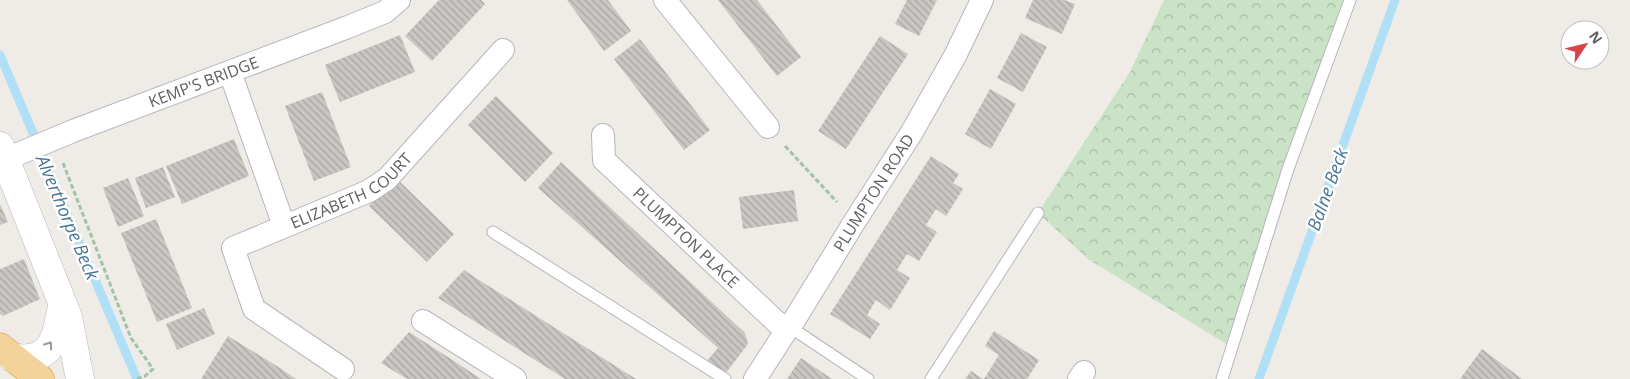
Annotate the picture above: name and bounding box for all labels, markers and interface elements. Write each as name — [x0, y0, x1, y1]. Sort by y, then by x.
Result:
north arrow — [1560, 20, 1610, 70]
text: N — [1585, 27, 1607, 47]
street label: KEMP'S BRIDGE — [145, 51, 262, 112]
street label: PLUMPTON ROAD — [828, 130, 919, 256]
water label: Balne Beck — [1301, 143, 1353, 234]
street label: ELIZABETH COURT — [287, 148, 417, 234]
water label: Alverthorpe Beck — [30, 149, 106, 284]
street label: PLUMPTON PLACE — [628, 182, 744, 293]
one-way arrow — [43, 341, 52, 351]

